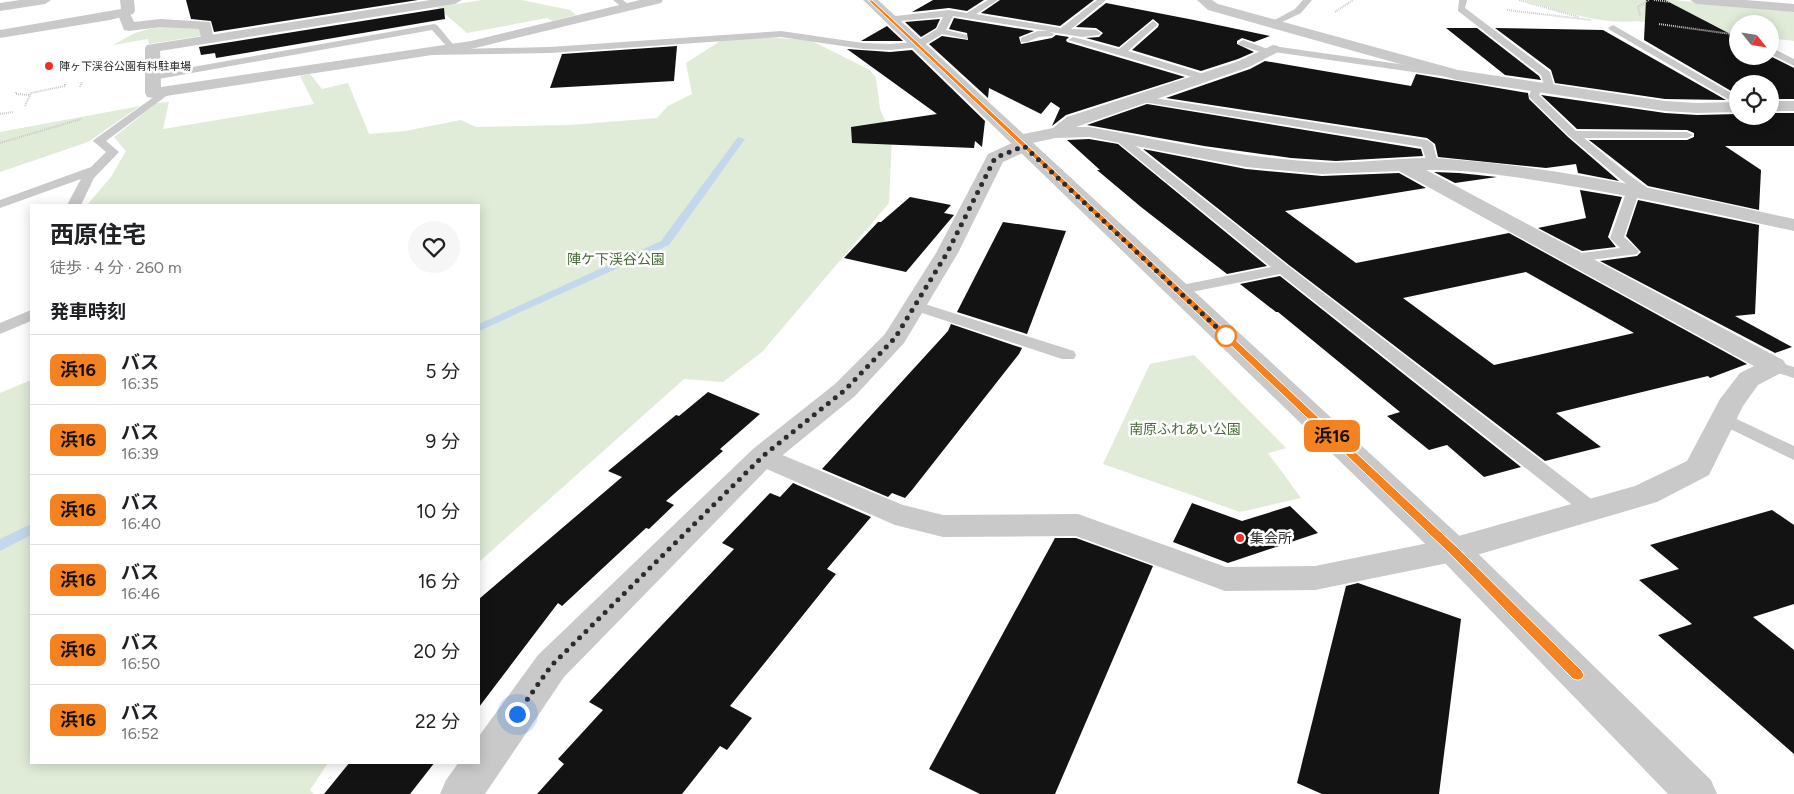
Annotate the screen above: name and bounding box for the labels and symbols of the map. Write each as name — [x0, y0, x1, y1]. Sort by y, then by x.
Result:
north arrow — [1729, 15, 1779, 65]
marker: 陣ヶ下渓谷公園有料駐車場 — [43, 60, 55, 72]
place label: 陣ヶ下渓谷公園有料駐車場 — [59, 60, 191, 73]
park label: 陣ケ下渓谷公園 — [567, 251, 665, 268]
unlabelled marker — [1215, 325, 1237, 347]
line badge: 浜16 — [1303, 420, 1361, 452]
park label: 南原ふれあい公園 — [1129, 421, 1241, 438]
place label: 集会所 — [1250, 530, 1292, 547]
marker: 集会所 — [1234, 532, 1246, 544]
your location — [505, 702, 530, 727]

